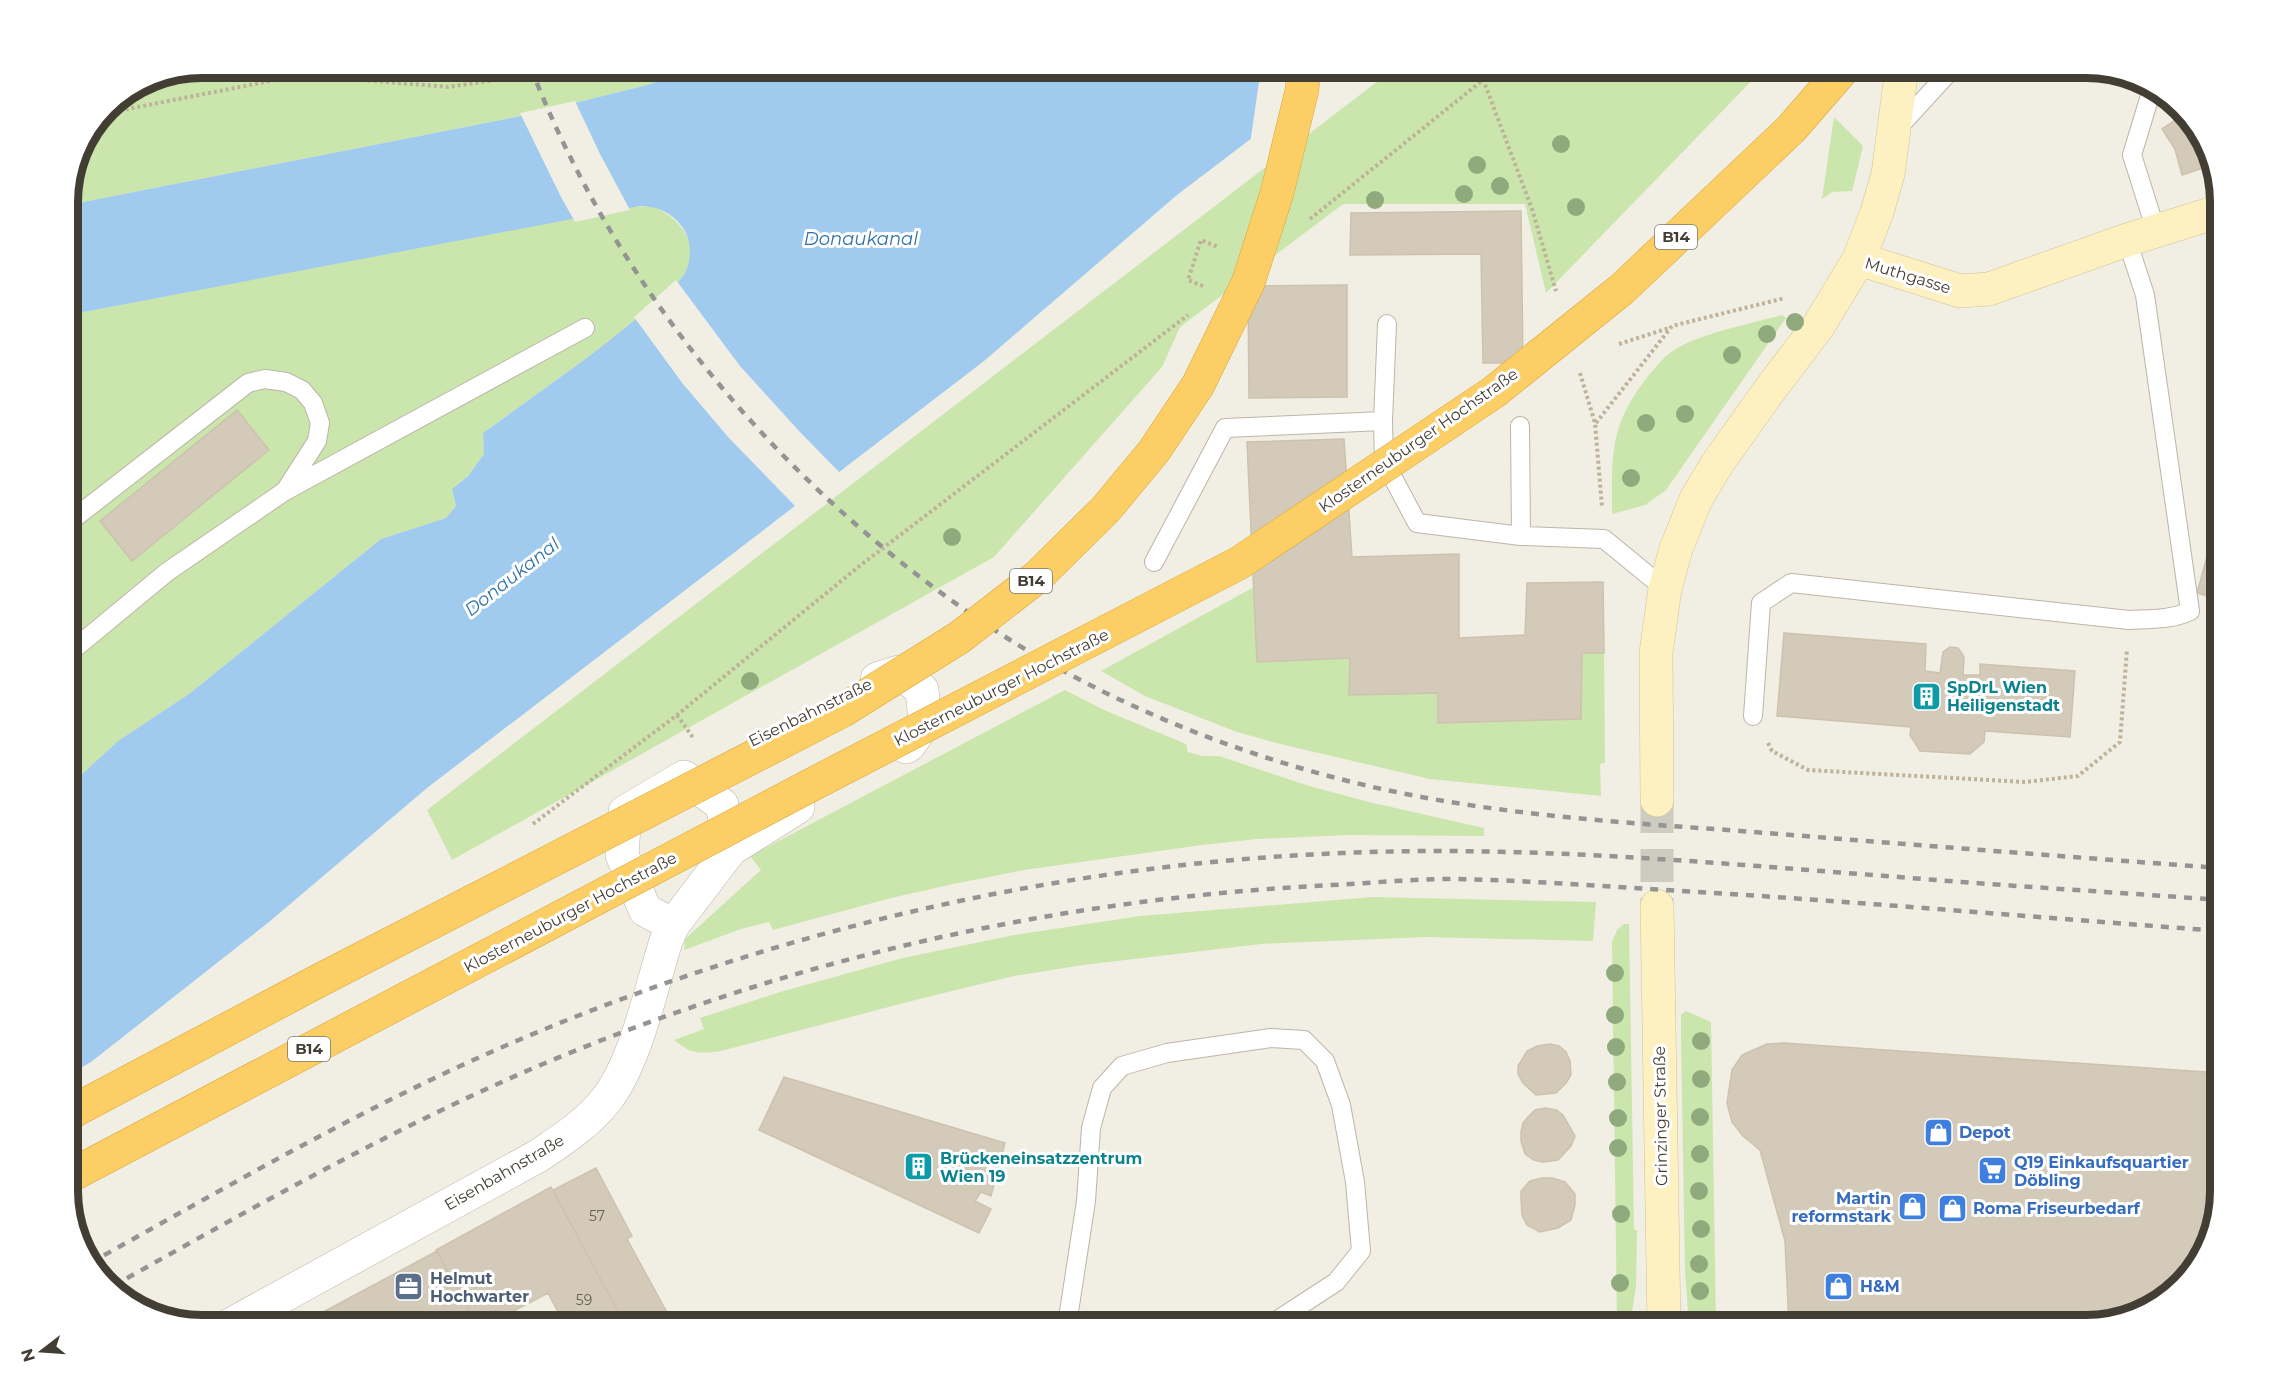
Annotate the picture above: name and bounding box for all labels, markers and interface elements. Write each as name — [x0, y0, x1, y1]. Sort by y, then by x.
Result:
road number: B14 — [1655, 225, 1697, 249]
water label: Donaukanal — [804, 228, 918, 250]
street label: Muthgasse — [1863, 253, 1953, 298]
street label: Klosterneuburger Hochstraße — [1315, 364, 1521, 517]
water label: Donaukanal — [460, 533, 564, 621]
road number: B14 — [1010, 569, 1052, 593]
street label: Klosterneuburger Hochstraße — [891, 625, 1112, 750]
street label: Eisenbahnstraße — [745, 674, 875, 751]
place label: SpDrL Wien Heiligenstadt — [1947, 678, 2060, 715]
building icon: SpDrL Wien Heiligenstadt — [1910, 680, 1942, 712]
street label: Klosterneuburger Hochstraße — [460, 848, 680, 977]
road number: B14 — [288, 1037, 330, 1061]
street label: Grinzinger Straße — [1650, 1046, 1671, 1186]
shop icon: Depot — [1922, 1116, 1954, 1148]
place label: Depot — [1959, 1123, 2011, 1142]
street label: Eisenbahnstraße — [441, 1130, 567, 1214]
place label: Brückeneinsatzzentrum Wien 19 — [940, 1149, 1142, 1186]
building icon: Brückeneinsatzzentrum Wien 19 — [903, 1151, 935, 1183]
place label: Q19 Einkaufsquartier Döbling — [2014, 1153, 2189, 1190]
supermarket icon: Q19 Einkaufsquartier Döbling — [1977, 1155, 2009, 1187]
place label: Martin reformstark — [1792, 1189, 1892, 1226]
shop icon: Martin reformstark — [1896, 1191, 1928, 1223]
shop icon: Roma Friseurbedarf — [1936, 1192, 1968, 1224]
place label: Roma Friseurbedarf — [1973, 1199, 2141, 1218]
house number: 57 — [589, 1207, 605, 1225]
place label: Helmut Hochwarter — [430, 1269, 529, 1306]
shop icon: H&M — [1823, 1270, 1855, 1302]
office icon: Helmut Hochwarter — [393, 1271, 425, 1303]
place label: H&M — [1860, 1277, 1900, 1296]
house number: 59 — [576, 1291, 592, 1309]
north arrow — [12, 1321, 72, 1381]
text: N — [17, 1346, 39, 1364]

